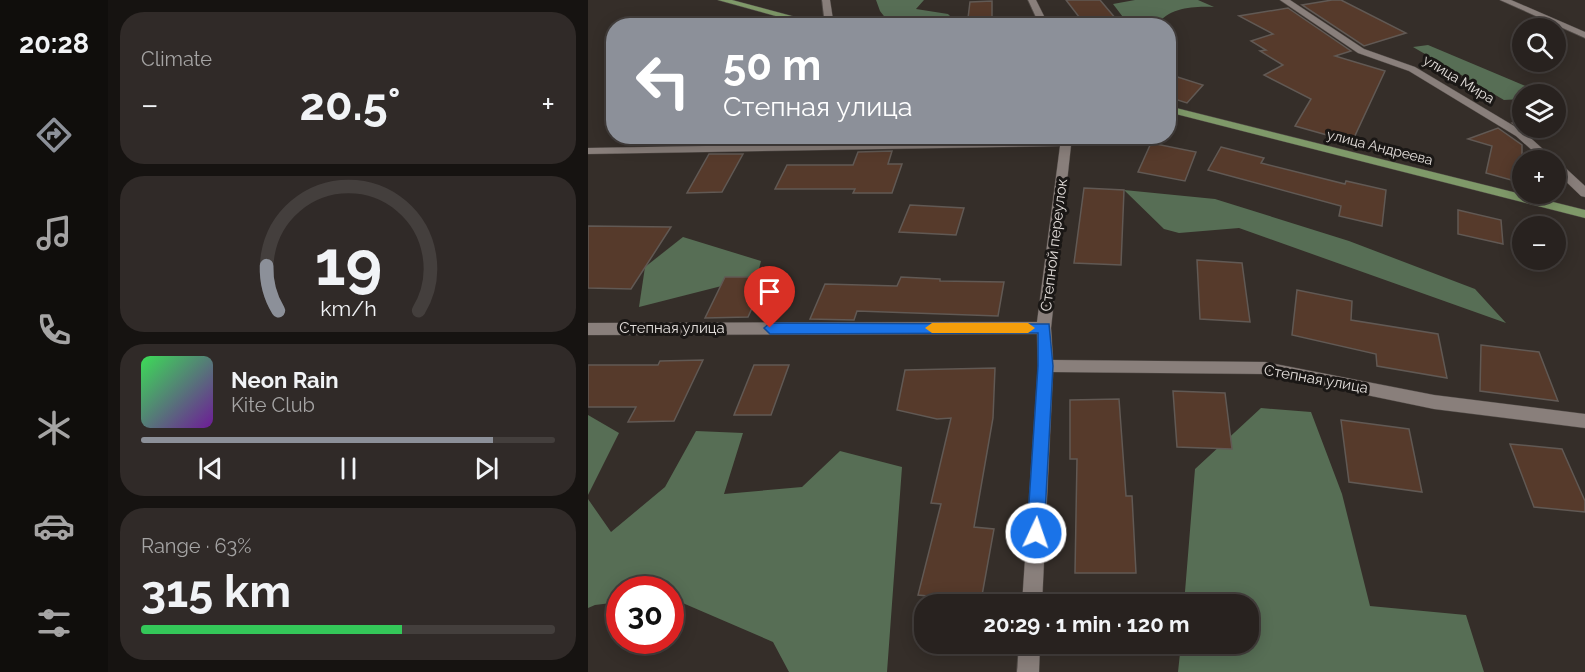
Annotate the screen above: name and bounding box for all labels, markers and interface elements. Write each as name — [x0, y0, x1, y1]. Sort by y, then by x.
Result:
map controls — [1512, 18, 1566, 270]
button: search — [1512, 18, 1566, 72]
text: 20:28 — [19, 28, 89, 59]
text: 50 m — [723, 41, 821, 90]
icon: left — [624, 42, 702, 120]
text: Climate — [141, 47, 212, 71]
street label: улица Мира — [1421, 52, 1497, 106]
text: 20.5° — [300, 78, 400, 131]
button: layers — [1512, 84, 1566, 138]
text: − — [141, 85, 159, 124]
text: + — [541, 85, 555, 124]
text: Степная улица — [723, 91, 913, 122]
icon: directions — [33, 114, 75, 156]
street label: улица Андреева — [1325, 126, 1435, 168]
button: + — [1512, 150, 1566, 204]
street label: Степной переулок — [1037, 177, 1071, 312]
icon: music — [33, 212, 75, 254]
button: − — [1512, 216, 1566, 270]
text: 19 — [314, 226, 382, 300]
pin — [744, 266, 795, 328]
icon: arrive — [753, 275, 786, 308]
text: km/h — [320, 296, 376, 321]
icon: phone — [33, 309, 75, 351]
street label: Степная улица — [619, 319, 725, 337]
street label: Степная улица — [1263, 361, 1369, 397]
text: Neon Rain — [231, 367, 339, 393]
text: Kite Club — [231, 393, 315, 417]
icon: climate — [33, 407, 75, 449]
icon: previous — [194, 452, 227, 485]
icon: pause — [332, 452, 365, 485]
icon: next — [470, 452, 503, 485]
position arrow — [1004, 501, 1068, 565]
icon: car — [33, 505, 75, 547]
text: Range · 63% — [141, 534, 252, 558]
text: 315 km — [141, 565, 291, 618]
speed limit sign: 30 — [606, 576, 684, 654]
icon: filters — [33, 602, 75, 644]
text: 20:29 · 1 min · 120 m — [984, 611, 1189, 637]

